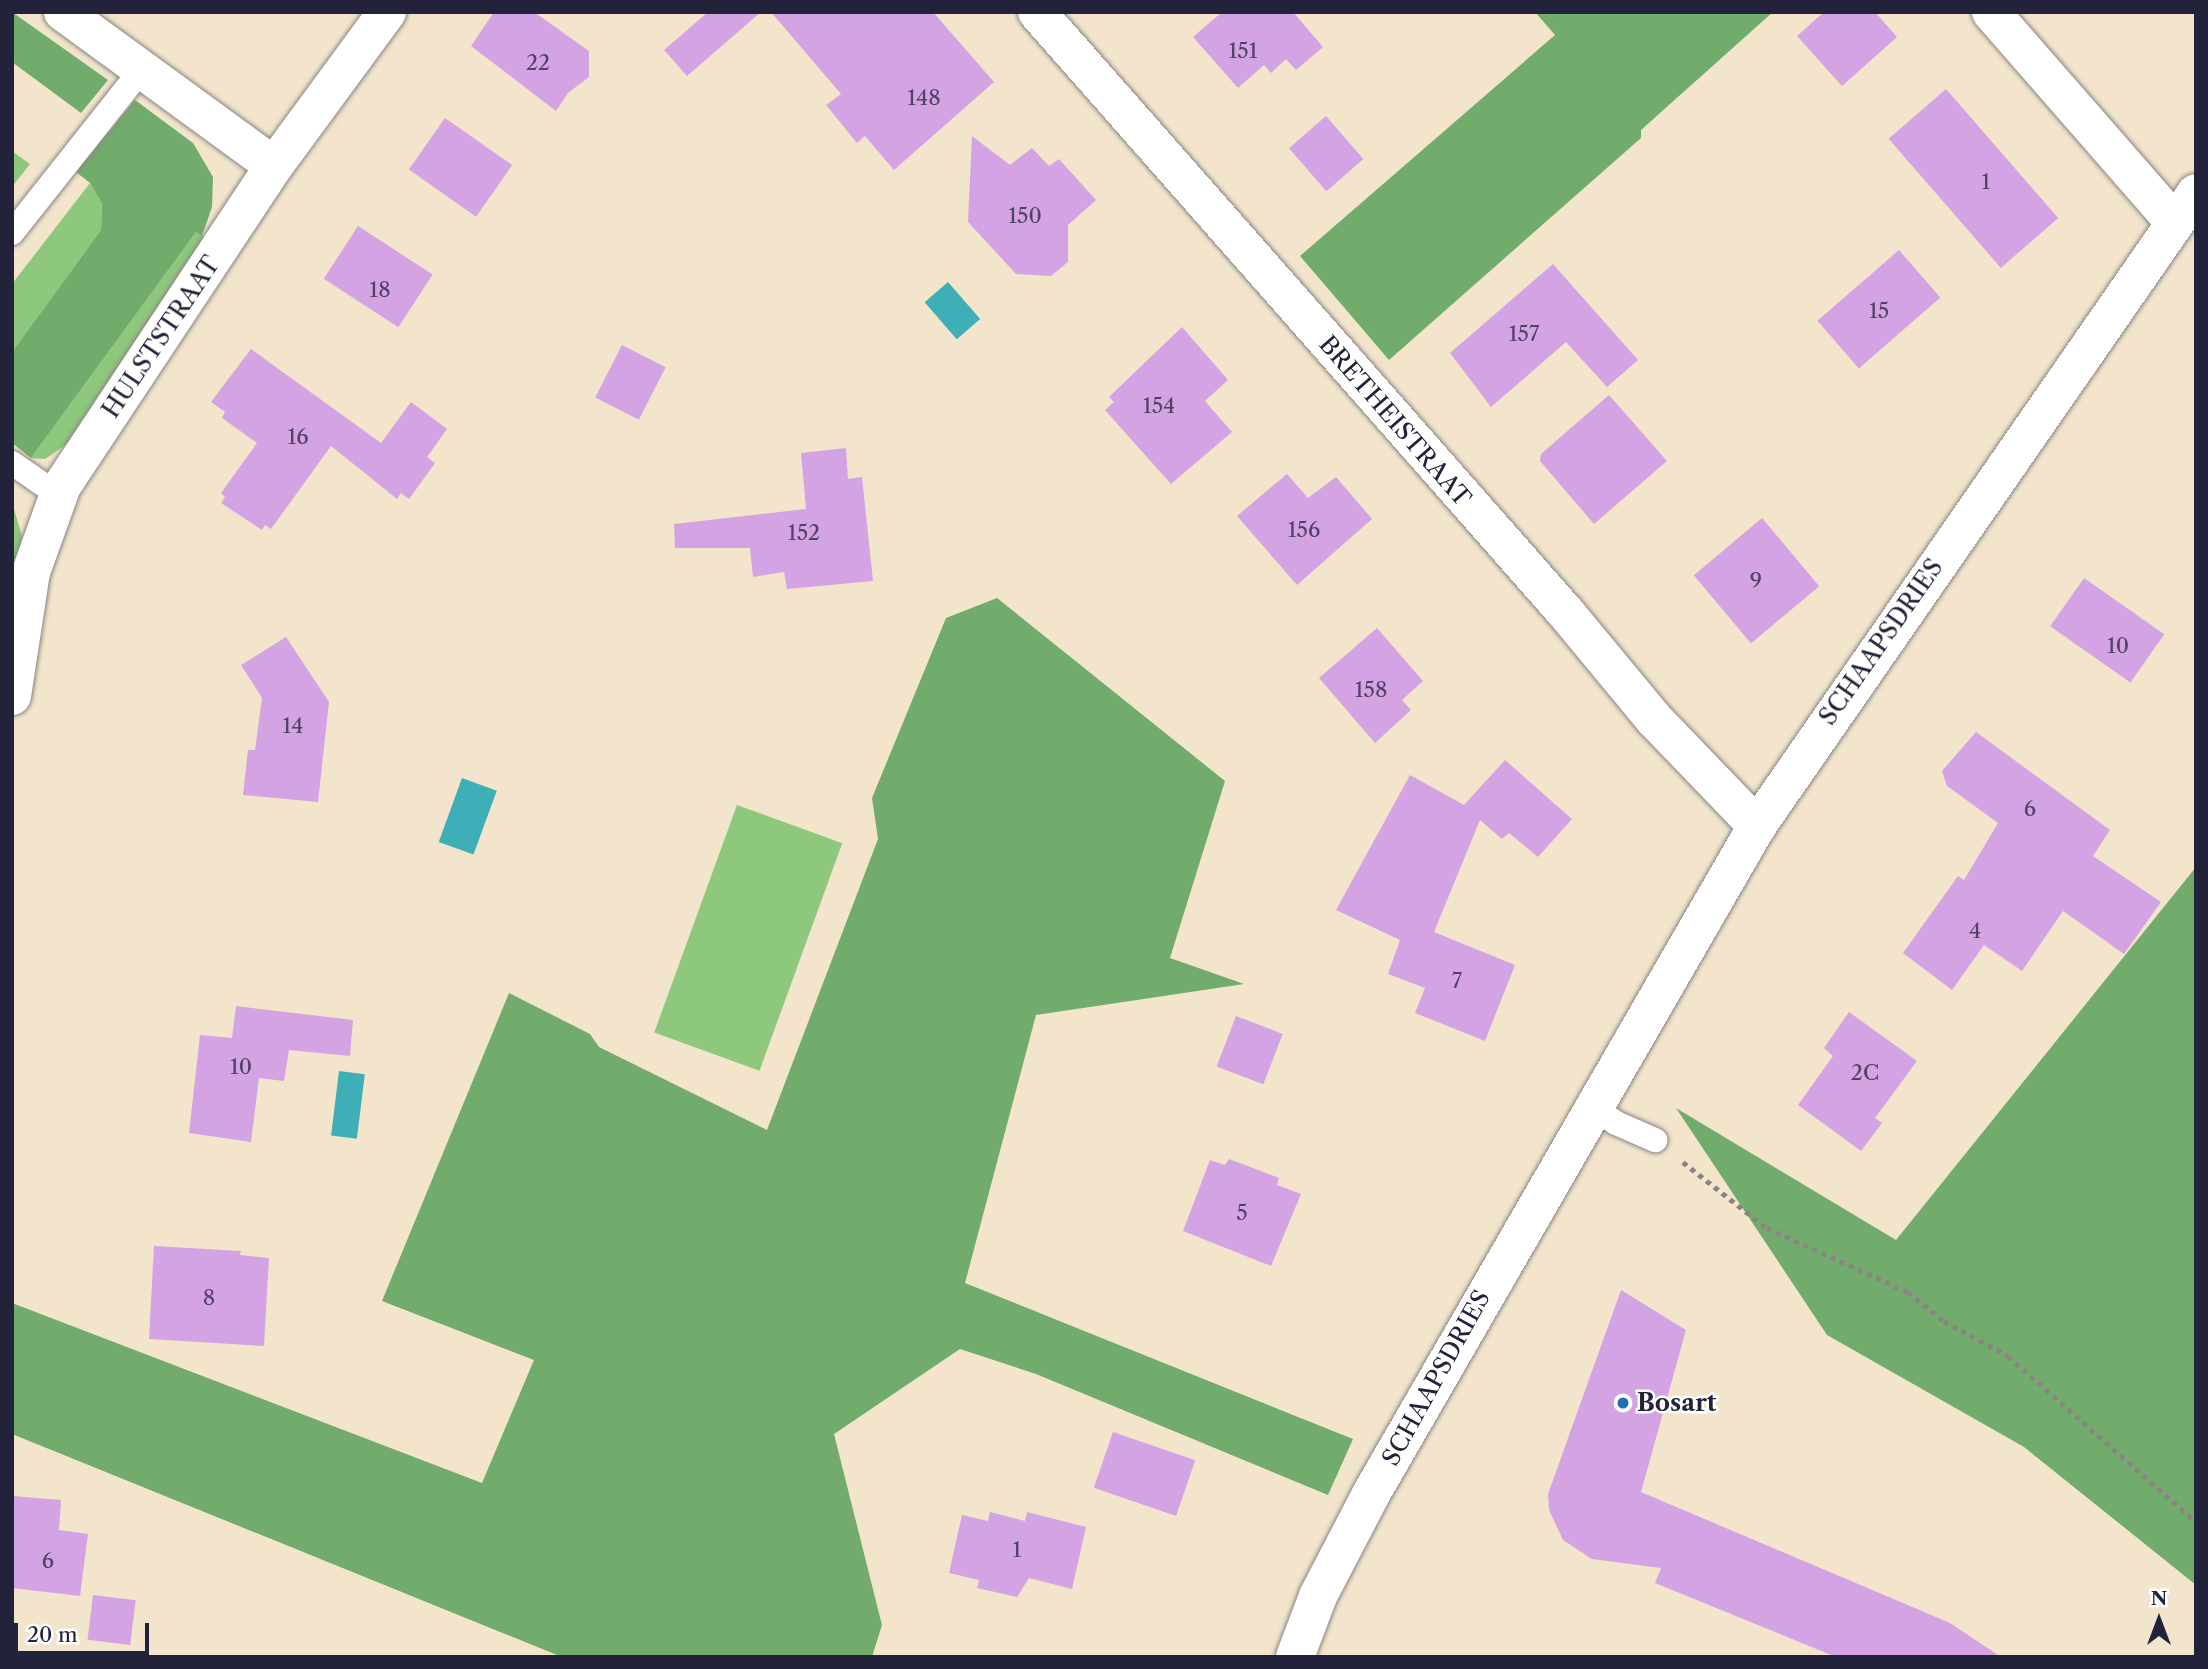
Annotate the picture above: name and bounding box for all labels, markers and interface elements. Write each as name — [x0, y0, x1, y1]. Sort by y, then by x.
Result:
house number: 151 — [1228, 38, 1258, 64]
house number: 22 — [526, 50, 550, 76]
house number: 148 — [907, 85, 941, 111]
house number: 1 — [1982, 169, 1990, 195]
house number: 150 — [1008, 203, 1042, 229]
street label: HULSTSTRAAT — [96, 251, 226, 423]
house number: 18 — [369, 277, 391, 303]
house number: 15 — [1869, 298, 1889, 324]
house number: 157 — [1509, 321, 1539, 347]
street label: BRETHEISTRAAT — [1313, 330, 1477, 512]
house number: 154 — [1143, 393, 1175, 419]
house number: 16 — [287, 424, 309, 450]
house number: 156 — [1288, 517, 1320, 543]
house number: 152 — [788, 520, 820, 546]
street label: SCHAAPSDRIES — [1813, 553, 1949, 731]
house number: 9 — [1750, 568, 1762, 594]
house number: 10 — [2107, 633, 2129, 659]
house number: 158 — [1355, 677, 1387, 703]
house number: 14 — [283, 713, 303, 739]
house number: 6 — [2024, 796, 2036, 822]
house number: 4 — [1969, 918, 1981, 944]
house number: 7 — [1452, 968, 1462, 994]
house number: 10 — [230, 1054, 252, 1080]
house number: 2C — [1851, 1060, 1879, 1086]
house number: 5 — [1236, 1200, 1248, 1226]
house number: 8 — [203, 1285, 215, 1311]
street label: SCHAAPSDRIES — [1376, 1285, 1496, 1471]
place label: Bosart — [1637, 1389, 1717, 1417]
marker: Bosart — [1615, 1395, 1631, 1411]
house number: 1 — [1013, 1537, 1021, 1563]
house number: 6 — [42, 1548, 54, 1574]
north arrow — [2124, 1585, 2194, 1655]
text: N — [2151, 1587, 2167, 1610]
scale bar — [18, 1610, 152, 1654]
text: 20 m — [27, 1622, 78, 1647]

